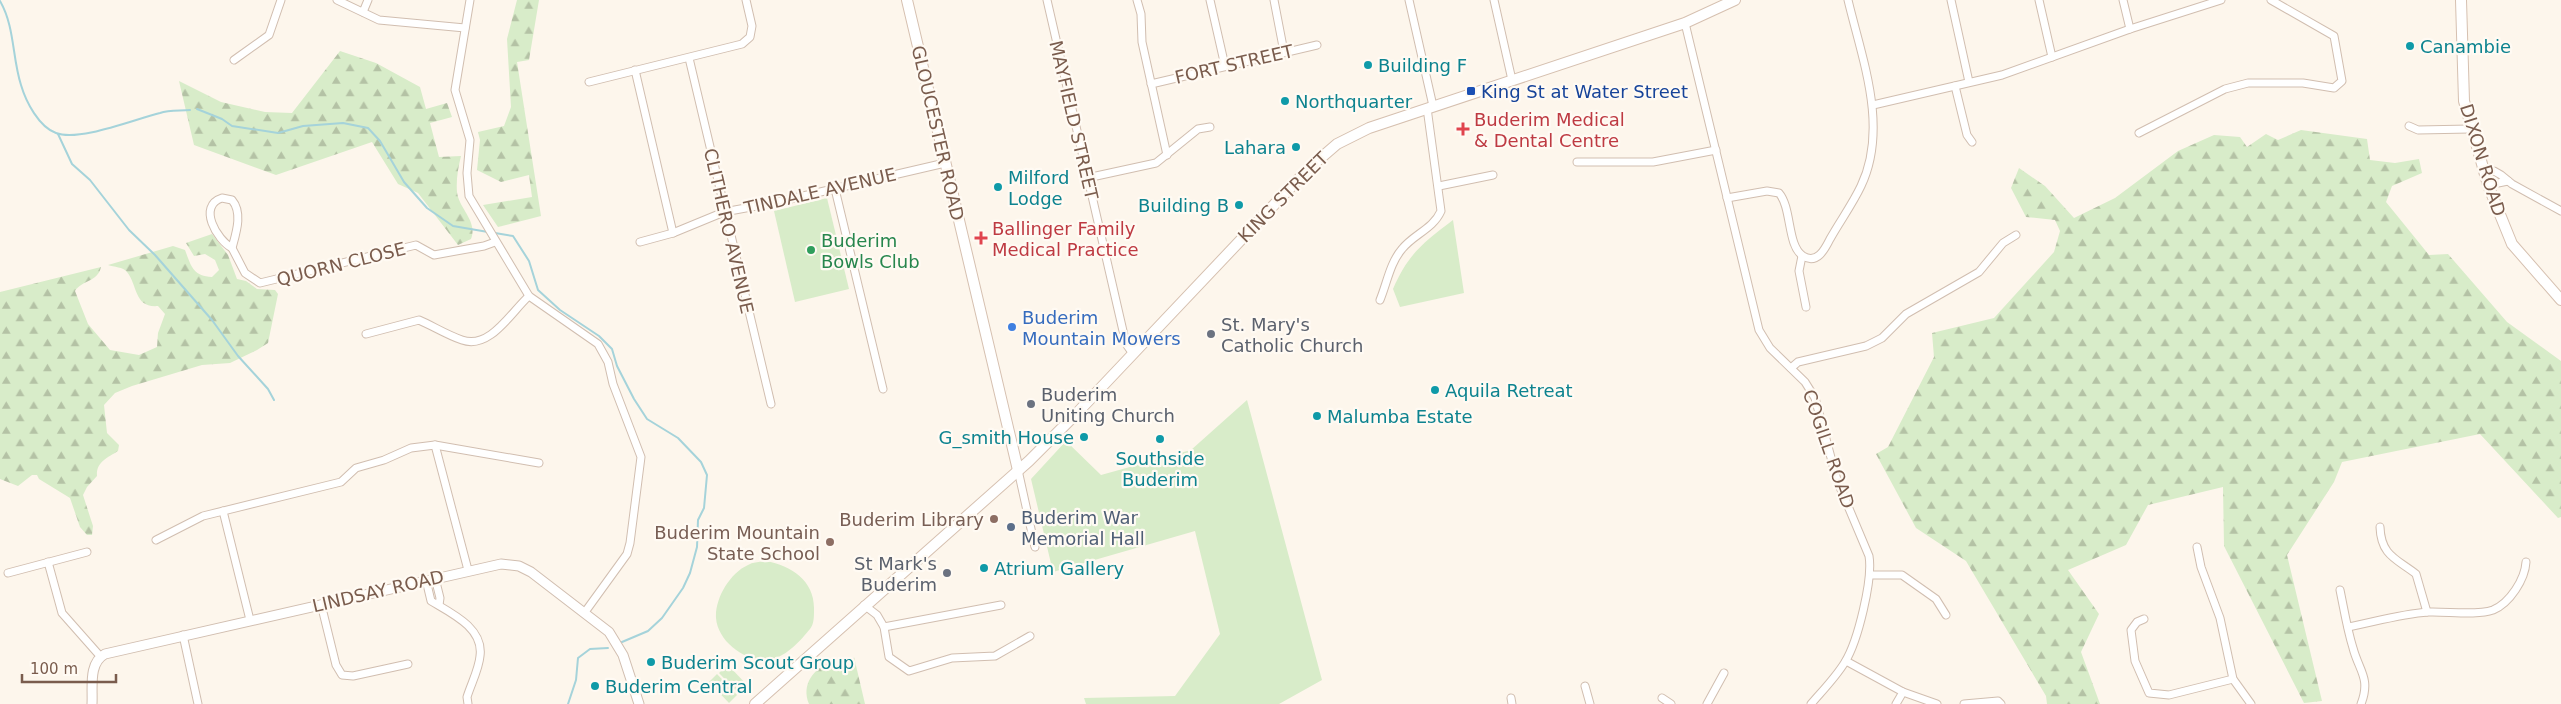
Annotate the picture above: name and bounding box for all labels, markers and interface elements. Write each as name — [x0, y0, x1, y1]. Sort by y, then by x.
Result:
place label: Canambie — [2420, 36, 2511, 57]
street label: MAYFIELD STREET — [1045, 38, 1103, 203]
street label: FORT STREET — [1173, 40, 1296, 88]
marker: Canambie — [2404, 40, 2416, 52]
street label: GLOUCESTER ROAD — [908, 43, 968, 223]
place label: Building F — [1378, 55, 1467, 76]
marker: Building F — [1362, 59, 1374, 71]
place label: King St at Water Street — [1481, 81, 1688, 102]
marker: King St at Water Street — [1465, 85, 1477, 97]
place label: Northquarter — [1295, 91, 1413, 112]
marker: Northquarter — [1279, 95, 1291, 107]
street label: DIXON ROAD — [2456, 101, 2510, 219]
place label: Buderim Medical & Dental Centre — [1474, 109, 1625, 151]
marker: Buderim Medical & Dental Centre — [1456, 122, 1470, 136]
place label: Lahara — [1224, 137, 1286, 158]
marker: Lahara — [1290, 141, 1302, 153]
street label: CLITHERO AVENUE — [700, 146, 758, 316]
street label: KING STREET — [1234, 147, 1333, 246]
street label: TINDALE AVENUE — [741, 163, 898, 219]
place label: Milford Lodge — [1008, 167, 1069, 209]
marker: Milford Lodge — [992, 181, 1004, 193]
place label: Building B — [1138, 195, 1229, 216]
marker: Building B — [1233, 199, 1245, 211]
place label: Ballinger Family Medical Practice — [992, 218, 1139, 260]
place label: Buderim Bowls Club — [821, 230, 920, 272]
marker: Ballinger Family Medical Practice — [974, 231, 988, 245]
street label: QUORN CLOSE — [274, 238, 408, 290]
marker: Buderim Bowls Club — [805, 244, 817, 256]
place label: Buderim Mountain Mowers — [1022, 307, 1181, 349]
place label: St. Mary's Catholic Church — [1221, 314, 1363, 356]
marker: Buderim Mountain Mowers — [1006, 321, 1018, 333]
marker: St. Mary's Catholic Church — [1205, 328, 1217, 340]
place label: Aquila Retreat — [1445, 380, 1573, 401]
place label: Buderim Uniting Church — [1041, 384, 1175, 426]
marker: Aquila Retreat — [1429, 384, 1441, 396]
street label: COGILL ROAD — [1799, 387, 1859, 511]
marker: Buderim Uniting Church — [1025, 398, 1037, 410]
place label: Malumba Estate — [1327, 406, 1473, 427]
marker: Malumba Estate — [1311, 410, 1323, 422]
place label: G_smith House — [939, 427, 1074, 449]
marker: G_smith House — [1078, 431, 1090, 443]
marker: Southside Buderim — [1154, 433, 1166, 445]
place label: Southside Buderim — [1115, 448, 1205, 490]
place label: Buderim War Memorial Hall — [1021, 507, 1145, 549]
place label: Buderim Library — [839, 509, 984, 530]
marker: Buderim Library — [988, 513, 1000, 525]
marker: Buderim War Memorial Hall — [1005, 521, 1017, 533]
place label: Buderim Mountain State School — [654, 522, 820, 564]
marker: Buderim Mountain State School — [824, 536, 836, 548]
place label: St Mark's Buderim — [854, 553, 937, 595]
place label: Atrium Gallery — [994, 558, 1125, 579]
marker: Atrium Gallery — [978, 562, 990, 574]
street label: LINDSAY ROAD — [310, 566, 446, 616]
marker: St Mark's Buderim — [941, 567, 953, 579]
scale bar — [22, 652, 116, 684]
place label: Buderim Scout Group — [661, 652, 854, 673]
marker: Buderim Scout Group — [645, 656, 657, 668]
text: 100 m — [30, 660, 78, 678]
place label: Buderim Central — [605, 676, 752, 697]
marker: Buderim Central — [589, 680, 601, 692]

